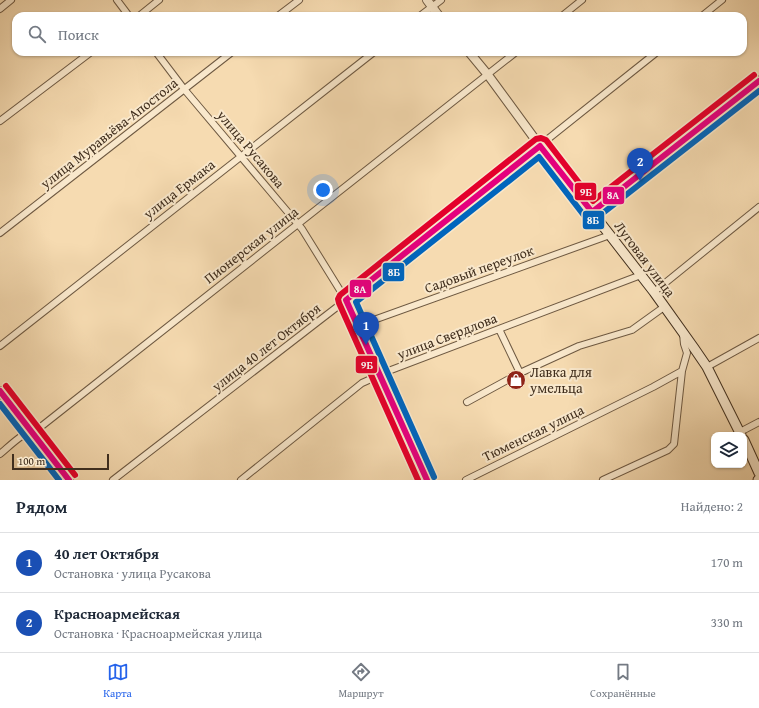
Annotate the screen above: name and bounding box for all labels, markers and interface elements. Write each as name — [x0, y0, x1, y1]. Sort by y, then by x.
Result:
search box — [12, 12, 747, 56]
icon: search — [26, 23, 48, 45]
text: Поиск — [58, 24, 99, 45]
street label: улица Муравьёва-Апостола — [35, 73, 182, 194]
street label: улица Русакова — [212, 105, 290, 193]
pin: 2 — [627, 148, 653, 181]
street label: улица Ермака — [138, 154, 219, 224]
your location — [313, 180, 333, 200]
line badge: 9Б — [574, 182, 597, 201]
text: 9Б — [580, 184, 592, 200]
line badge: 8А — [602, 186, 625, 205]
text: 8А — [607, 187, 619, 203]
street label: Пионерская улица — [200, 202, 303, 288]
line badge: 8Б — [582, 210, 605, 230]
text: 8Б — [587, 212, 599, 228]
street label: Луговая улица — [610, 217, 680, 301]
street label: Садовый переулок — [422, 240, 537, 298]
line badge: 8Б — [382, 262, 405, 282]
text: 8Б — [388, 264, 400, 280]
line badge: 8А — [349, 279, 372, 298]
text: 8А — [354, 281, 366, 297]
street label: улица 40 лет Октября — [207, 298, 325, 396]
street label: улица Свердлова — [393, 308, 500, 365]
pin: 1 — [353, 312, 379, 345]
line badge: 9Б — [355, 355, 378, 374]
text: 9Б — [361, 357, 373, 373]
place label: Лавка для умельца — [529, 362, 592, 398]
shop icon: Лавка для умельца — [505, 369, 527, 391]
street label: Тюменская улица — [479, 400, 587, 466]
map controls — [711, 432, 747, 468]
button: layers — [711, 432, 747, 468]
scale bar — [12, 452, 109, 471]
text: 100 m — [18, 453, 45, 469]
text: Рядом — [16, 494, 67, 519]
text: Найдено: 2 — [681, 497, 743, 516]
text: 40 лет Октября — [54, 543, 159, 564]
text: 1 — [26, 553, 32, 572]
text: 170 m — [711, 553, 743, 572]
text: Остановка · улица Русакова — [54, 564, 211, 583]
text: Красноармейская — [54, 603, 180, 624]
text: 2 — [26, 613, 32, 632]
text: 330 m — [711, 613, 743, 632]
text: Остановка · Красноармейская улица — [54, 624, 262, 643]
tab: Карта — [103, 661, 132, 701]
tab: Маршрут — [338, 661, 383, 701]
tab: Сохранённые — [590, 661, 656, 701]

